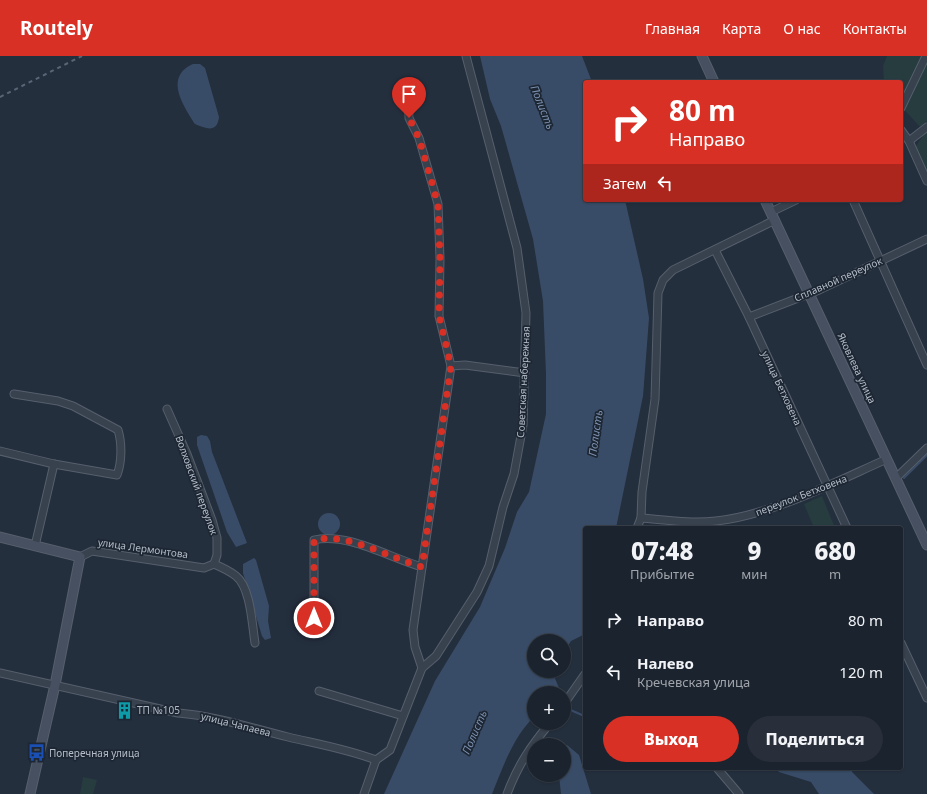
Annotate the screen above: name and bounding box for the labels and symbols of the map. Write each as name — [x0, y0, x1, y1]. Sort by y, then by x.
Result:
pin — [392, 77, 426, 118]
water label: Полисть — [527, 83, 559, 132]
street label: Сплавной переулок — [792, 253, 885, 305]
street label: Советская набережная — [513, 326, 533, 438]
street label: Яковлева улица — [834, 330, 880, 406]
street label: улица Бетховена — [759, 348, 805, 428]
water label: Полисть — [584, 409, 606, 457]
street label: Волховский переулок — [173, 433, 222, 537]
street label: переулок Бетховена — [753, 471, 849, 519]
street label: улица Лермонтова — [97, 535, 189, 561]
position arrow — [293, 597, 335, 639]
building icon: ТП №105 — [114, 700, 134, 720]
place label: ТП №105 — [137, 703, 180, 717]
water label: Полисть — [458, 707, 490, 756]
street label: улица Чапаева — [200, 709, 272, 739]
bus stop icon: Поперечная улица — [26, 743, 46, 763]
place label: Поперечная улица — [49, 746, 140, 760]

